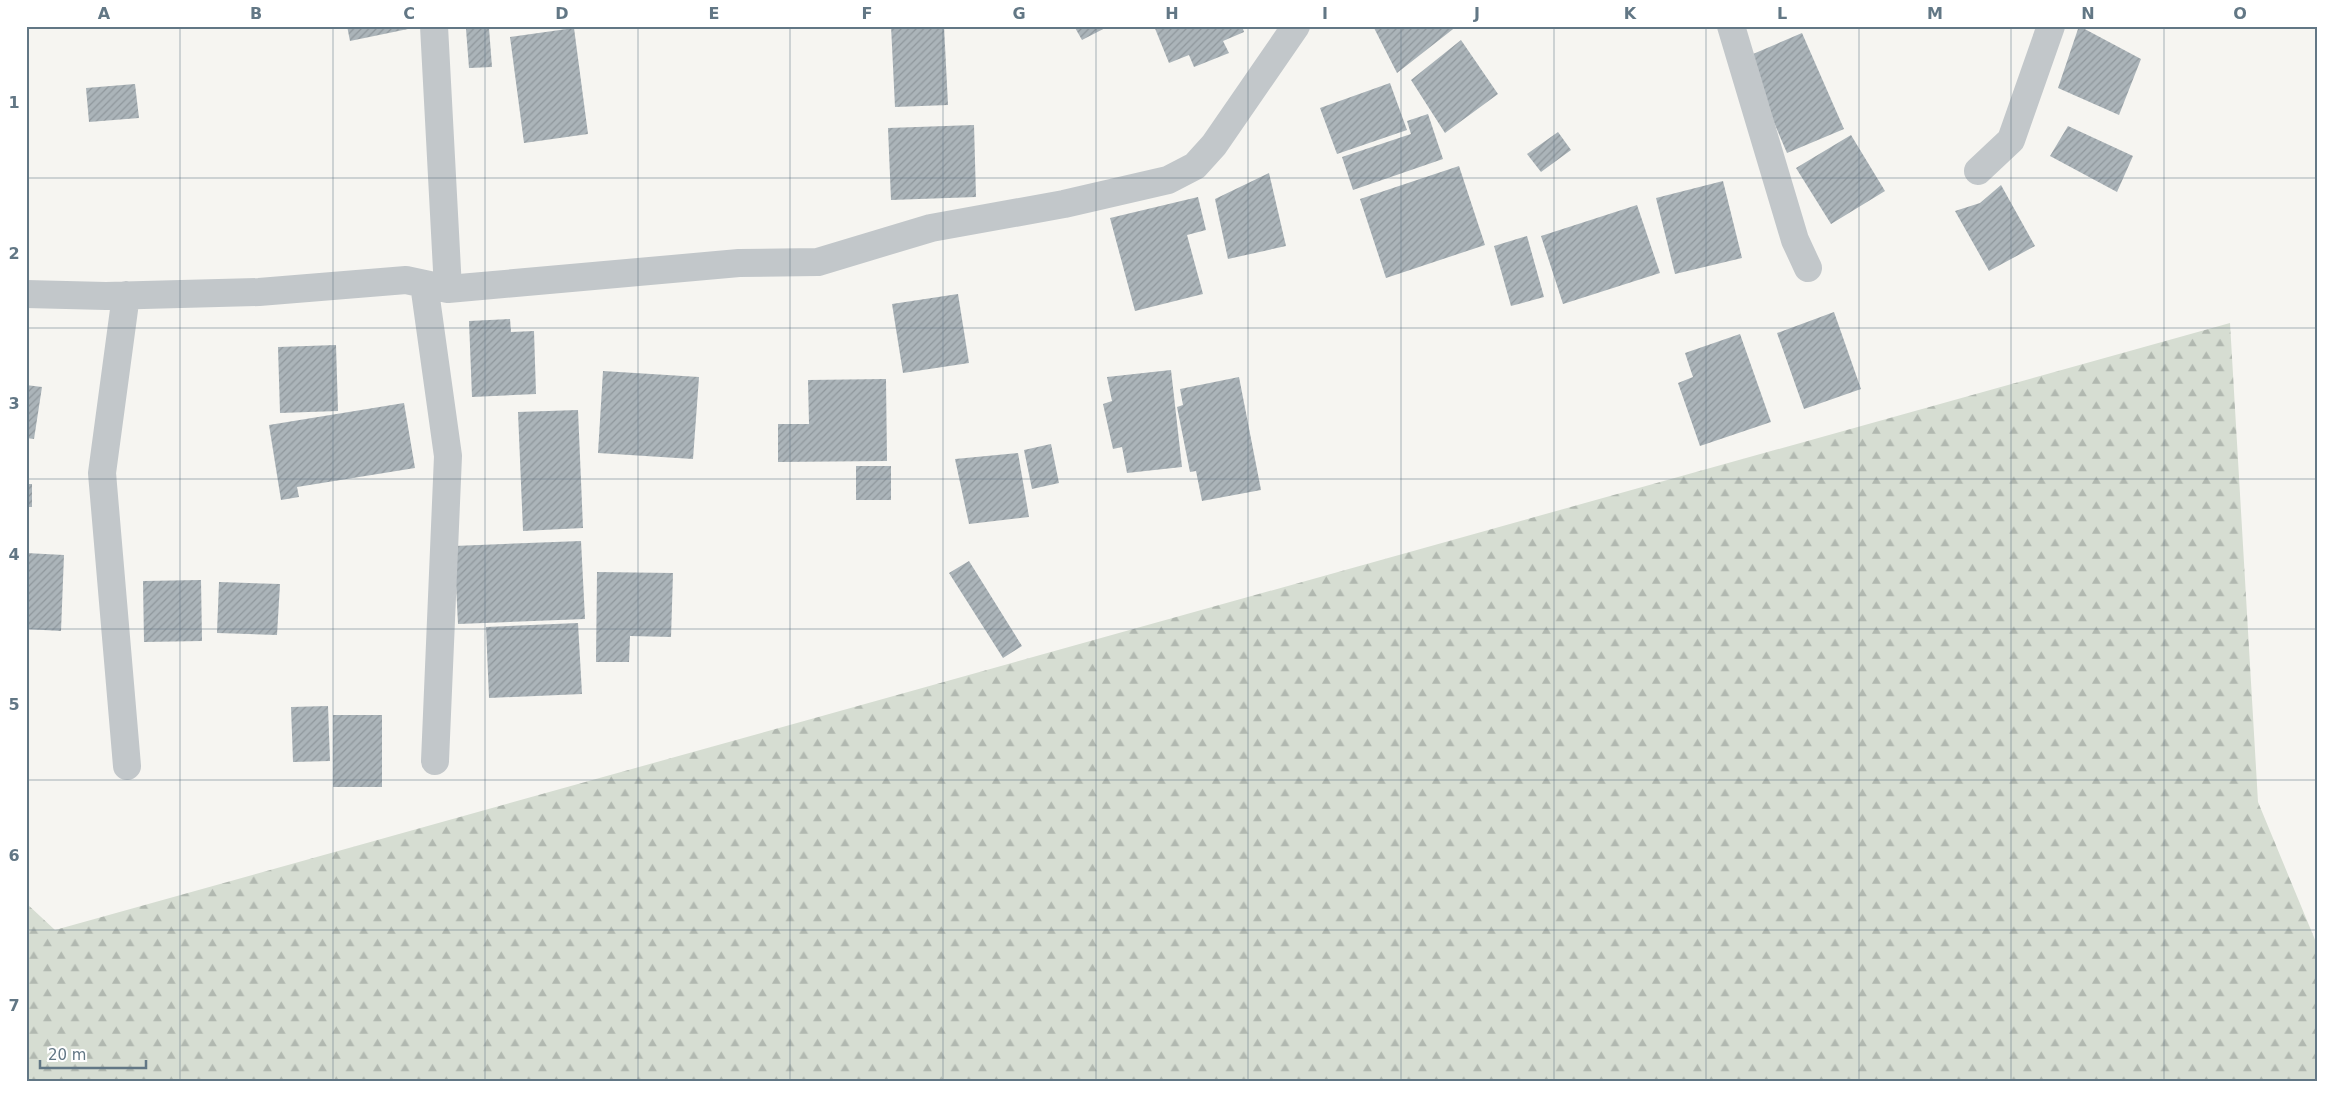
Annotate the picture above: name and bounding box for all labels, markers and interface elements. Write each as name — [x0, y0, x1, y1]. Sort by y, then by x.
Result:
text: A — [98, 4, 111, 23]
text: B — [250, 4, 262, 23]
text: C — [403, 4, 415, 23]
text: D — [555, 4, 569, 23]
text: E — [709, 4, 719, 23]
text: F — [862, 4, 872, 23]
text: G — [1012, 4, 1026, 23]
text: H — [1165, 4, 1179, 23]
text: I — [1322, 4, 1328, 23]
text: J — [1473, 4, 1480, 23]
text: K — [1624, 4, 1637, 23]
text: L — [1777, 4, 1787, 23]
text: M — [1927, 4, 1943, 23]
text: N — [2081, 4, 2095, 23]
text: O — [2233, 4, 2247, 23]
text: 1 — [8, 93, 20, 112]
text: 2 — [8, 244, 20, 263]
text: 3 — [8, 394, 20, 413]
text: 4 — [8, 545, 20, 564]
text: 5 — [8, 695, 20, 714]
text: 6 — [8, 846, 20, 865]
text: 7 — [8, 996, 20, 1015]
scale bar — [40, 1038, 146, 1070]
text: 20 m — [48, 1046, 86, 1064]

